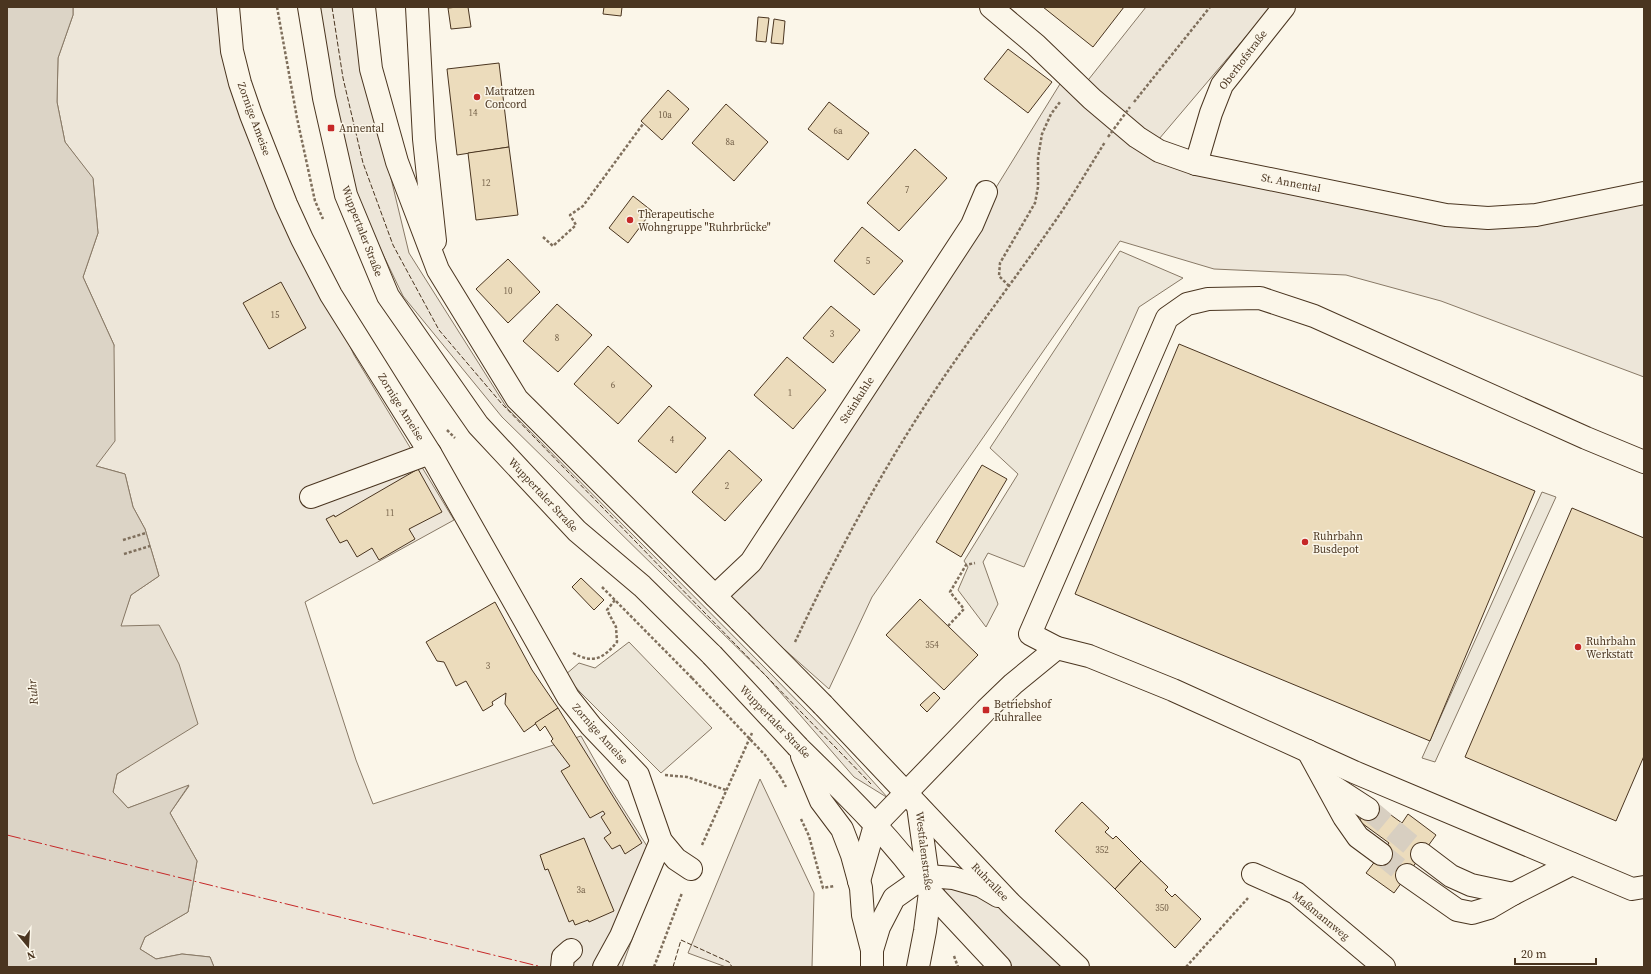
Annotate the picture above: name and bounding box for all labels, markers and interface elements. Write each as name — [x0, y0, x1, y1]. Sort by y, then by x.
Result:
street label: Oberhofstraße — [1216, 27, 1271, 93]
street label: Zornige Ameise — [234, 80, 274, 158]
place label: Matratzen Concord — [485, 84, 535, 112]
marker: Matratzen Concord — [472, 92, 482, 102]
house number: 14 — [468, 107, 478, 119]
house number: 10a — [658, 109, 672, 121]
place label: Annental — [339, 121, 384, 136]
marker: Annental — [326, 123, 336, 133]
house number: 6a — [833, 125, 843, 137]
house number: 8a — [725, 136, 735, 148]
street label: St. Annental — [1260, 170, 1322, 196]
house number: 12 — [481, 177, 491, 189]
street label: Wuppertaler Straße — [338, 183, 386, 279]
house number: 7 — [905, 184, 910, 196]
place label: Therapeutische Wohngruppe "Ruhrbrücke" — [638, 207, 771, 235]
marker: Therapeutische Wohngruppe "Ruhrbrücke" — [625, 215, 635, 225]
house number: 5 — [866, 255, 871, 267]
house number: 10 — [503, 285, 513, 297]
house number: 15 — [270, 309, 280, 321]
house number: 3 — [830, 328, 835, 340]
house number: 8 — [555, 332, 560, 344]
street label: Zornige Ameise — [374, 370, 428, 444]
street label: Steinkuhle — [836, 374, 878, 426]
house number: 6 — [611, 379, 616, 391]
house number: 1 — [788, 387, 792, 399]
house number: 4 — [670, 434, 675, 446]
street label: Wuppertaler Straße — [505, 455, 582, 536]
house number: 2 — [725, 480, 730, 492]
house number: 11 — [385, 507, 395, 519]
place label: Ruhrbahn Busdepot — [1313, 529, 1363, 557]
marker: Ruhrbahn Busdepot — [1300, 537, 1310, 547]
place label: Ruhrbahn Werkstatt — [1586, 634, 1636, 662]
house number: 354 — [925, 639, 939, 651]
marker: Ruhrbahn Werkstatt — [1573, 642, 1583, 652]
house number: 3 — [486, 660, 491, 672]
water label: Ruhr — [24, 677, 42, 706]
street label: Wuppertaler Straße — [736, 682, 814, 762]
place label: Betriebshof Ruhrallee — [994, 697, 1052, 725]
street label: Zornige Ameise — [569, 700, 632, 768]
marker: Betriebshof Ruhrallee — [981, 705, 991, 715]
street label: Westfalenstraße — [912, 811, 936, 892]
house number: 352 — [1095, 844, 1109, 856]
street label: Ruhrallee — [968, 860, 1012, 905]
house number: 3a — [576, 884, 586, 896]
street label: Maßmannweg — [1289, 888, 1353, 944]
house number: 350 — [1155, 902, 1169, 914]
north arrow — [8, 926, 48, 966]
scale bar — [1515, 940, 1596, 966]
text: 20 m — [1521, 946, 1547, 962]
text: N — [25, 947, 37, 963]

